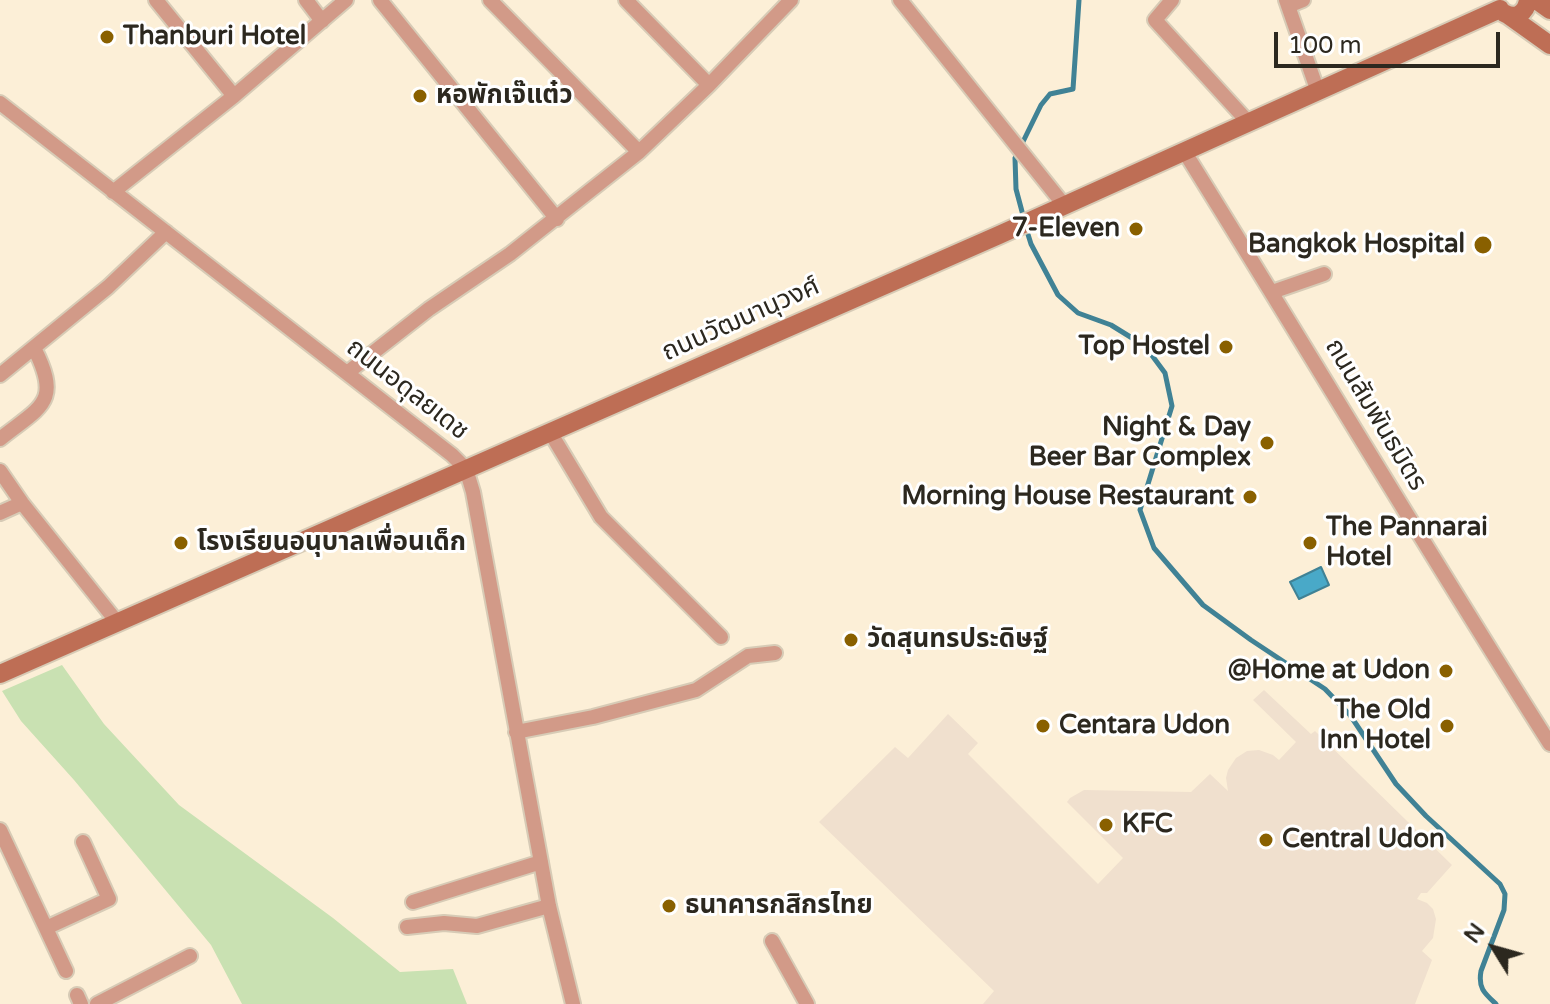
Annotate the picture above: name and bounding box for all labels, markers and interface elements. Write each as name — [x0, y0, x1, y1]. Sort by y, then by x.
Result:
scale bar — [1278, 16, 1504, 66]
place label: Thanburi Hotel — [123, 21, 306, 53]
marker: Thanburi Hotel — [98, 28, 116, 46]
text: 100 m — [1288, 31, 1362, 60]
place label: หอพักเจ๊แต๋ว — [436, 80, 573, 112]
marker: หอพักเจ๊แต๋ว — [411, 87, 429, 105]
place label: 7-Eleven — [1012, 213, 1120, 245]
marker: 7-Eleven — [1127, 220, 1145, 238]
place label: Bangkok Hospital — [1248, 229, 1465, 261]
marker: Bangkok Hospital — [1472, 234, 1494, 256]
street label: ถนนวัฒนานุวงศ์ — [657, 271, 825, 369]
place label: Top Hostel — [1078, 331, 1210, 363]
street label: ถนนอดุลยเดช — [340, 333, 474, 447]
street label: ถนนสัมพันธมิตร — [1317, 333, 1433, 497]
marker: Top Hostel — [1217, 338, 1235, 356]
place label: Night & Day Beer Bar Complex — [1029, 412, 1251, 474]
marker: Night & Day Beer Bar Complex — [1258, 434, 1276, 452]
place label: Morning House Restaurant — [901, 481, 1234, 513]
marker: Morning House Restaurant — [1241, 488, 1259, 506]
place label: The Pannarai Hotel — [1326, 512, 1488, 574]
place label: โรงเรียนอนุบาลเพื่อนเด็ก — [197, 527, 466, 559]
marker: โรงเรียนอนุบาลเพื่อนเด็ก — [172, 534, 190, 552]
marker: The Pannarai Hotel — [1301, 534, 1319, 552]
place label: วัดสุนทรประดิษฐ์ — [867, 624, 1048, 656]
marker: วัดสุนทรประดิษฐ์ — [842, 631, 860, 649]
place label: @Home at Udon — [1228, 655, 1430, 687]
marker: @Home at Udon — [1437, 662, 1455, 680]
place label: The Old Inn Hotel — [1320, 695, 1431, 756]
place label: Centara Udon — [1059, 710, 1230, 742]
marker: Centara Udon — [1034, 717, 1052, 735]
marker: The Old Inn Hotel — [1438, 717, 1456, 735]
place label: KFC — [1122, 809, 1173, 841]
marker: KFC — [1097, 816, 1115, 834]
place label: Central Udon — [1282, 824, 1445, 856]
marker: Central Udon — [1257, 831, 1275, 849]
place label: ธนาคารกสิกรไทย — [685, 890, 873, 922]
marker: ธนาคารกสิกรไทย — [660, 897, 678, 915]
north arrow — [1454, 908, 1534, 988]
text: N — [1459, 919, 1491, 948]

